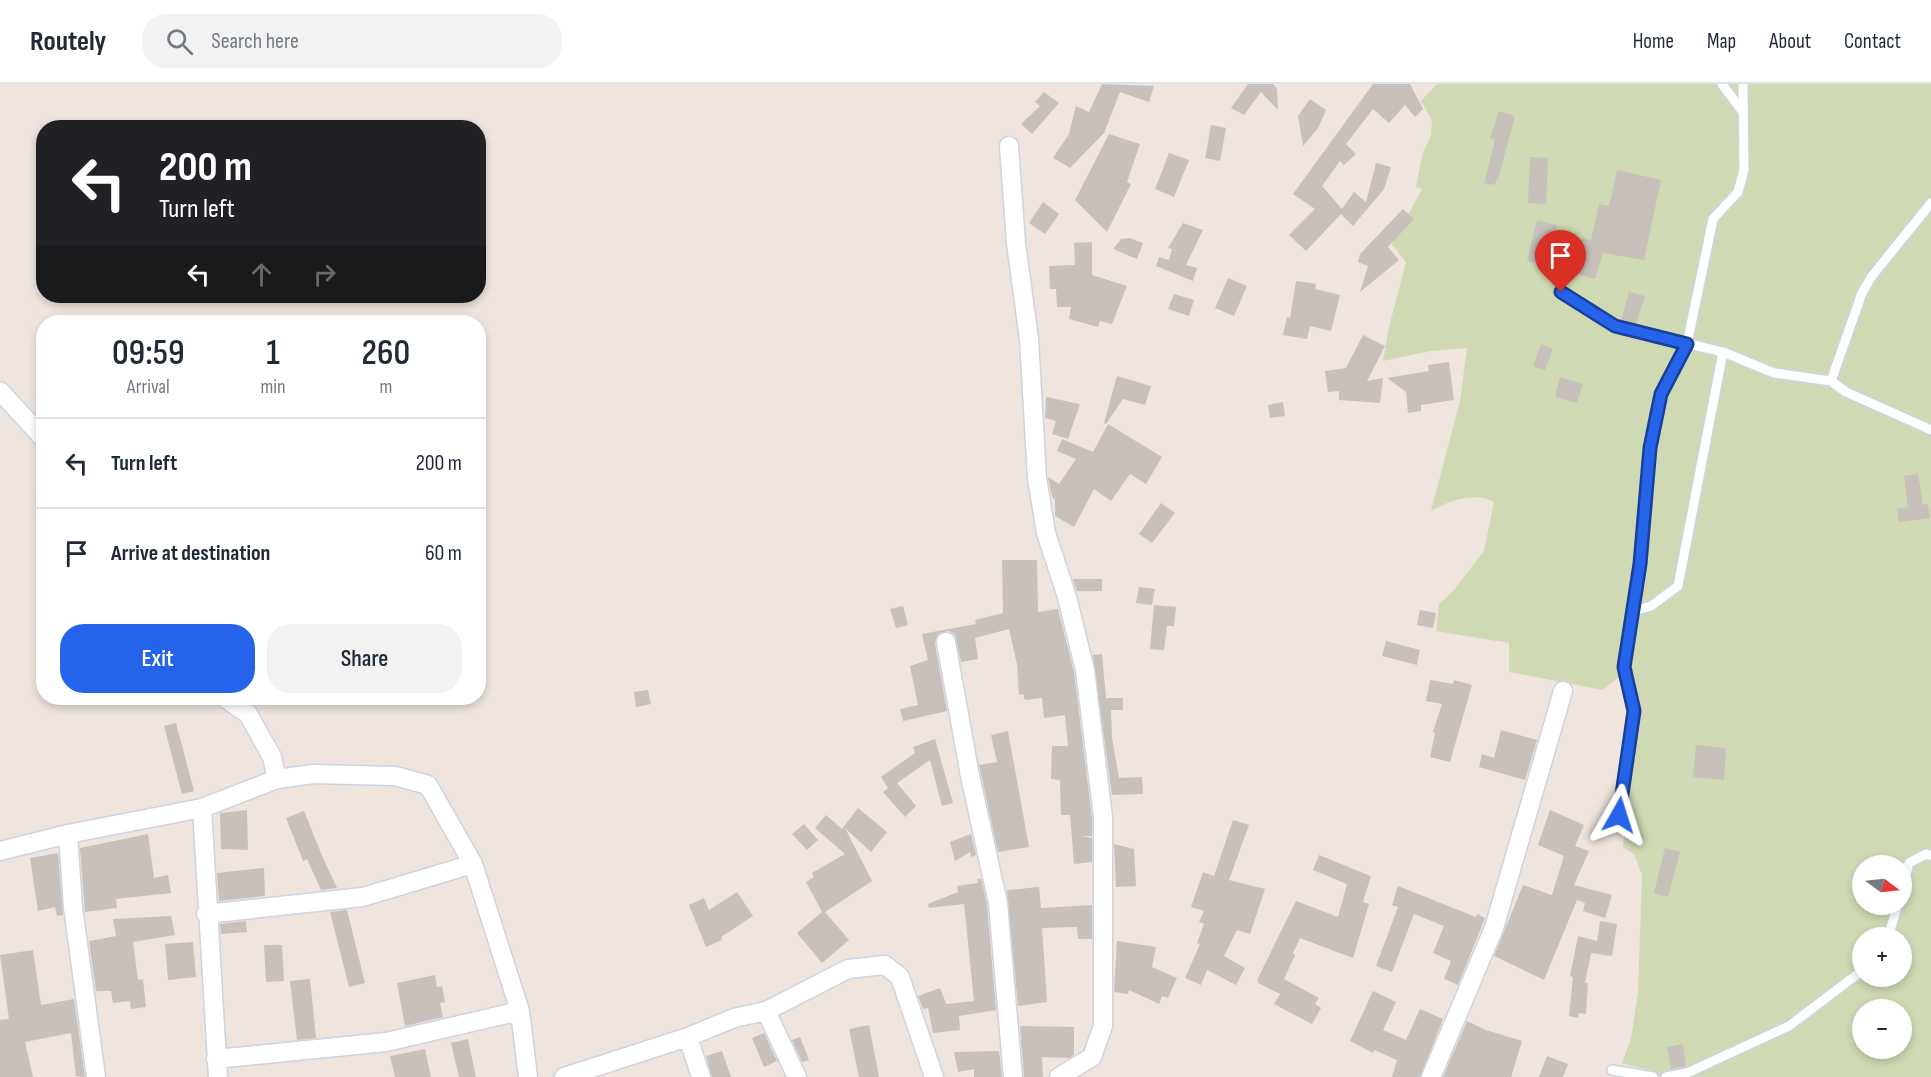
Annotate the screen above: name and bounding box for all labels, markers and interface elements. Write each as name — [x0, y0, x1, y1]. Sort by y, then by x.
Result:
search box — [142, 14, 562, 68]
text: Routely — [30, 25, 106, 58]
icon: search — [163, 25, 196, 58]
text: Search here — [211, 28, 299, 55]
text: Home — [1633, 29, 1674, 54]
text: Map — [1707, 29, 1736, 54]
text: About — [1769, 29, 1811, 54]
text: Contact — [1844, 29, 1901, 54]
text: 200 m — [159, 142, 252, 193]
icon: left — [60, 144, 138, 222]
text: Turn left — [159, 193, 235, 225]
pin — [1535, 230, 1586, 292]
icon: arrive — [1544, 239, 1577, 272]
icon: left — [182, 258, 215, 291]
icon: ahead — [245, 258, 278, 291]
icon: right — [308, 258, 341, 291]
text: 09:59 — [112, 332, 185, 375]
text: 1 — [266, 332, 280, 375]
text: 260 — [362, 332, 410, 375]
text: Arrival — [127, 375, 170, 399]
text: min — [261, 375, 286, 399]
text: m — [379, 375, 392, 399]
icon: left — [60, 447, 93, 480]
text: Turn left — [111, 450, 177, 477]
text: 200 m — [416, 450, 462, 477]
icon: arrive — [60, 537, 93, 570]
text: Arrive at destination — [111, 540, 270, 567]
text: 60 m — [425, 540, 462, 567]
button: Exit — [60, 624, 255, 693]
button: Share — [267, 624, 462, 693]
position arrow — [1587, 783, 1651, 847]
north arrow — [1852, 855, 1912, 915]
map controls — [1852, 855, 1912, 1059]
button: + — [1852, 927, 1912, 987]
button: − — [1852, 999, 1912, 1059]

